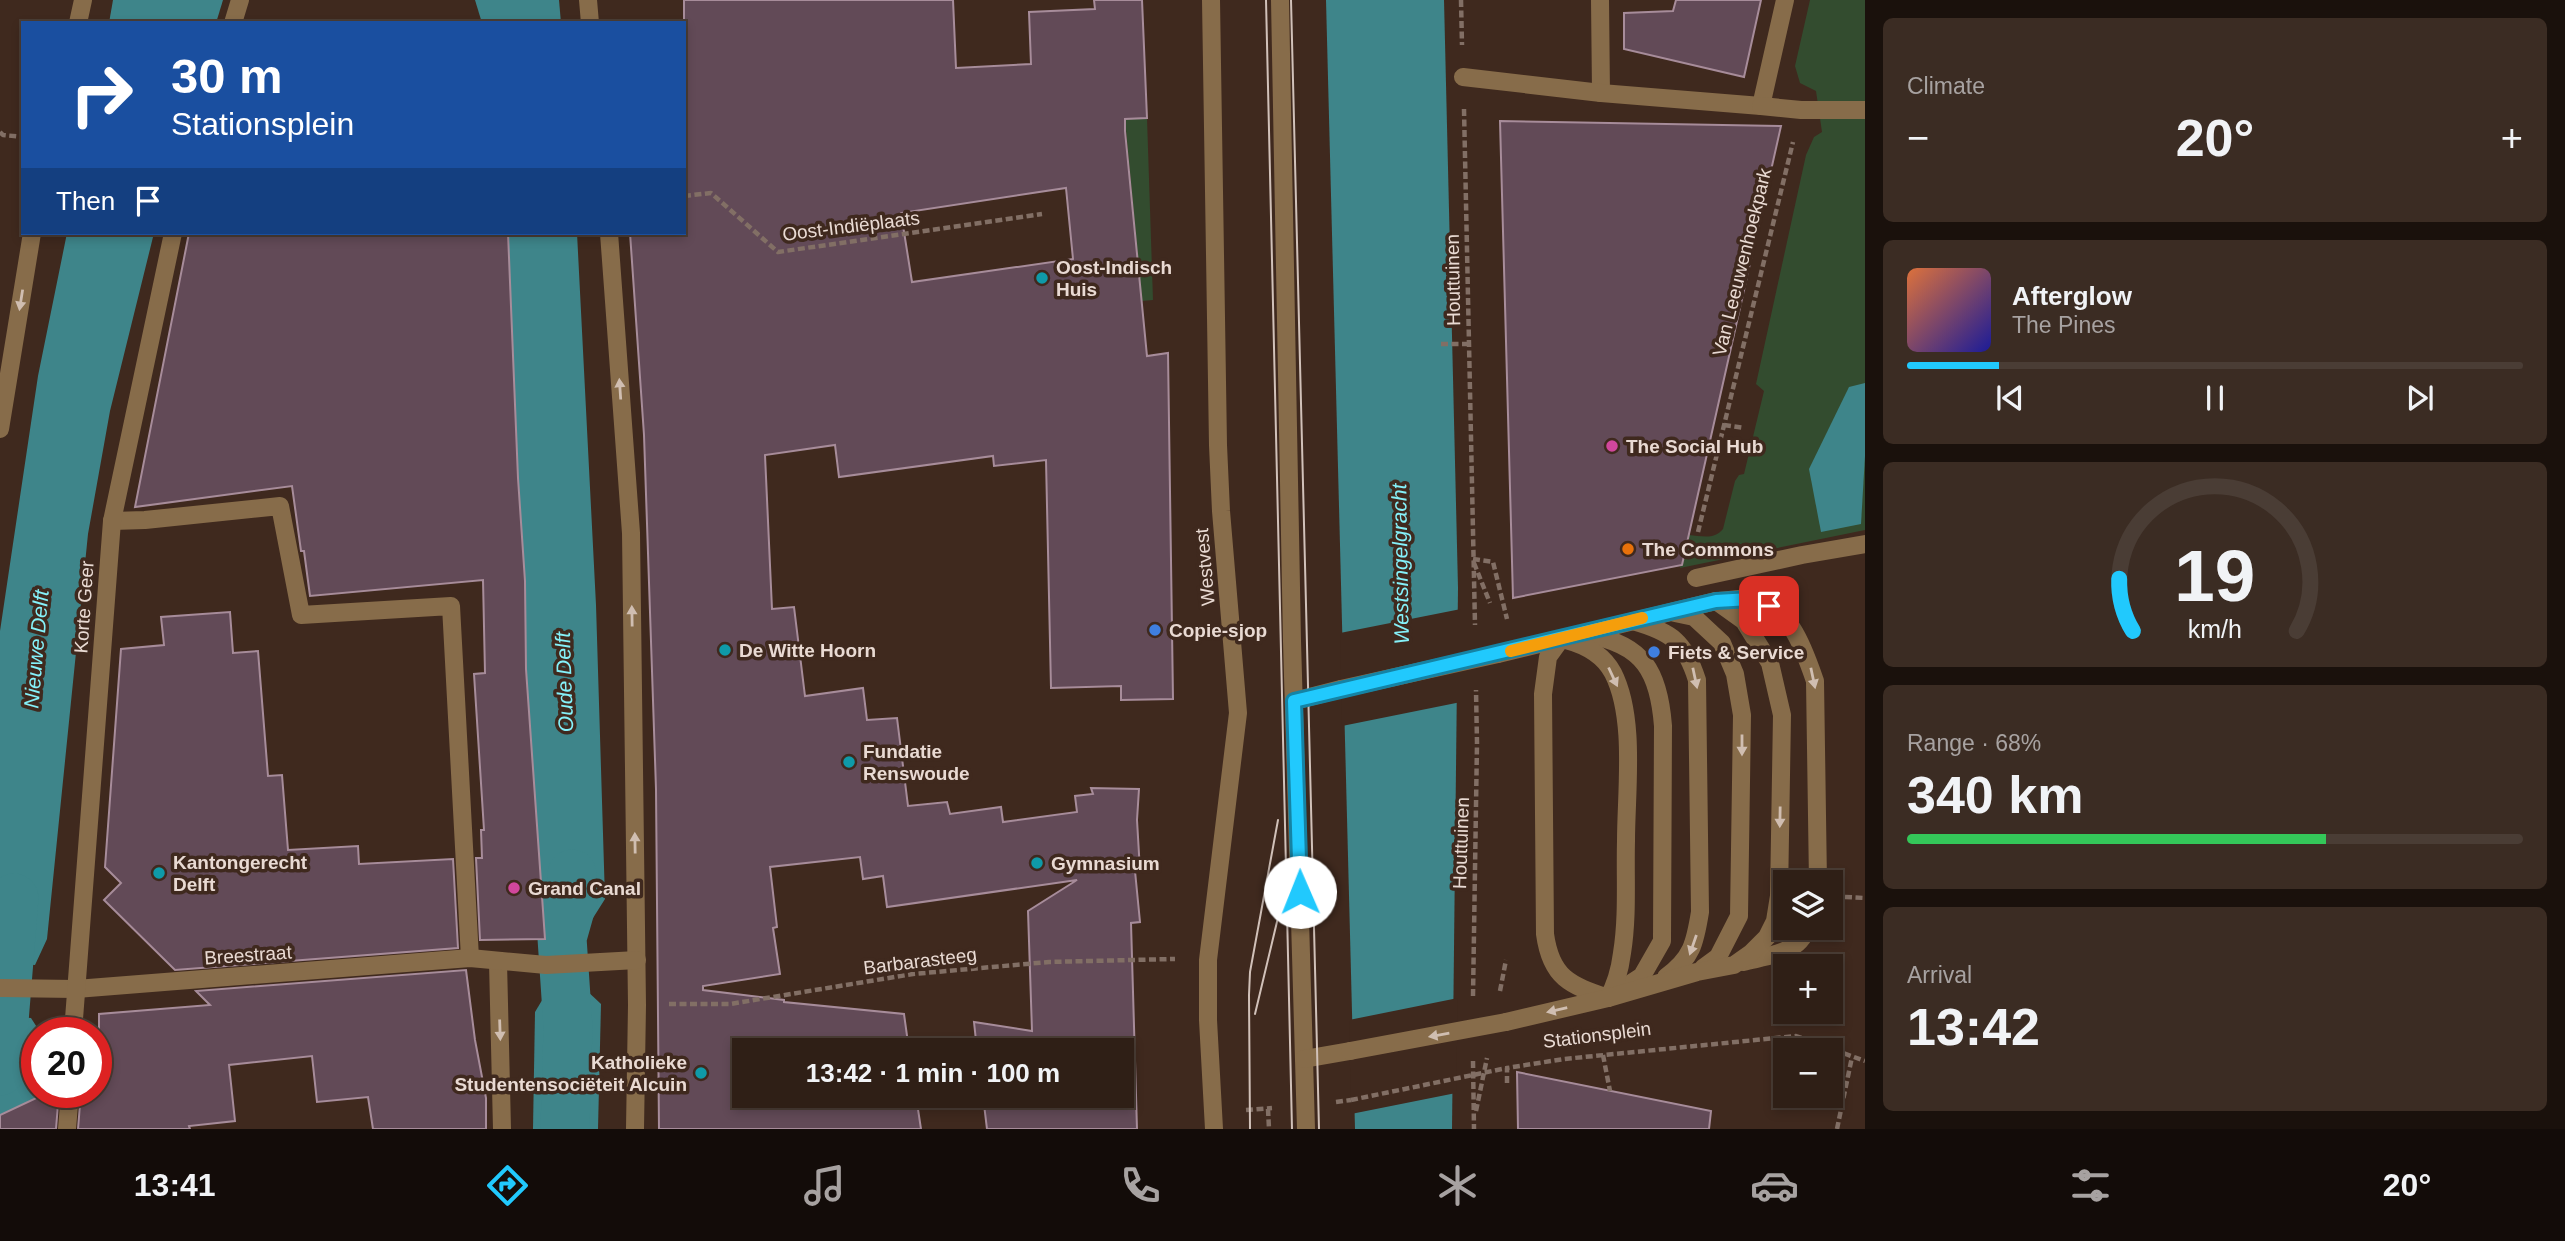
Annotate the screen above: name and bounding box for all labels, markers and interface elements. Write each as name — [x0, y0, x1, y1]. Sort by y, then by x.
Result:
icon: right — [56, 49, 147, 140]
text: 30 m — [171, 49, 283, 103]
text: Climate — [1907, 73, 1985, 99]
text: Stationsplein — [171, 106, 354, 142]
text: 20° — [2176, 109, 2254, 167]
text: − — [1907, 117, 1929, 159]
text: + — [2501, 117, 2523, 159]
street label: Van Leeuwenhoekpark — [1708, 165, 1776, 358]
icon: arrive — [129, 182, 167, 220]
text: Then — [56, 186, 115, 216]
street label: Oost-Indiëplaats — [781, 207, 921, 245]
street label: Houttuinen — [1442, 234, 1464, 326]
place label: Oost-Indisch Huis — [1056, 257, 1172, 300]
marker: Oost-Indisch Huis — [1034, 270, 1050, 286]
text: Afterglow — [2012, 281, 2132, 311]
one-way arrow — [15, 289, 26, 311]
text: The Pines — [2012, 312, 2116, 338]
one-way arrow — [615, 377, 626, 399]
icon: previous — [1991, 379, 2029, 417]
icon: pause — [2196, 379, 2234, 417]
icon: next — [2401, 379, 2439, 417]
place label: The Social Hub — [1626, 436, 1763, 457]
marker: The Social Hub — [1604, 438, 1620, 454]
water label: Westsingelgracht — [1387, 482, 1413, 645]
street label: Westvest — [1191, 527, 1219, 607]
text: 19 — [2175, 535, 2255, 616]
place label: The Commons — [1642, 539, 1774, 560]
marker: The Commons — [1620, 541, 1636, 557]
street label: Korte Geer — [70, 559, 98, 654]
pin — [1739, 576, 1799, 636]
icon: arrive — [1750, 587, 1788, 625]
water label: Nieuwe Delft — [19, 588, 53, 709]
one-way arrow — [626, 604, 638, 626]
text: km/h — [2188, 614, 2242, 642]
place label: Copie-sjop — [1169, 620, 1267, 641]
marker: Copie-sjop — [1147, 622, 1163, 638]
water label: Oude Delft — [551, 630, 577, 733]
place label: De Witte Hoorn — [739, 640, 876, 661]
marker: De Witte Hoorn — [717, 642, 733, 658]
place label: Fiets & Service — [1668, 642, 1804, 663]
marker: Fiets & Service — [1646, 644, 1662, 660]
one-way arrow — [1607, 667, 1619, 687]
one-way arrow — [1690, 667, 1701, 689]
one-way arrow — [1807, 668, 1818, 690]
text: Range · 68% — [1907, 730, 2041, 756]
one-way arrow — [1736, 734, 1748, 756]
place label: Fundatie Renswoude — [863, 741, 970, 784]
marker: Fundatie Renswoude — [841, 754, 857, 770]
text: 340 km — [1907, 766, 2083, 824]
street label: Houttuinen — [1449, 797, 1473, 889]
one-way arrow — [1775, 806, 1786, 828]
one-way arrow — [629, 832, 641, 854]
place label: Kantongerecht Delft — [173, 852, 308, 895]
place label: Gymnasium — [1051, 853, 1160, 874]
marker: Gymnasium — [1029, 855, 1045, 871]
position arrow — [1263, 855, 1337, 929]
marker: Kantongerecht Delft — [151, 865, 167, 881]
map controls — [1773, 870, 1843, 1108]
button: layers — [1773, 870, 1843, 940]
place label: Grand Canal — [528, 878, 641, 899]
marker: Grand Canal — [506, 880, 522, 896]
one-way arrow — [1687, 935, 1698, 956]
street label: Breestraat — [204, 941, 293, 969]
street label: Barbarasteeg — [862, 944, 978, 978]
button: + — [1773, 954, 1843, 1024]
text: Arrival — [1907, 962, 1972, 988]
text: 13:42 — [1907, 998, 2040, 1056]
one-way arrow — [1546, 1005, 1568, 1016]
speed limit sign: 20 — [21, 1017, 112, 1108]
street label: Stationsplein — [1542, 1018, 1652, 1052]
one-way arrow — [495, 1019, 506, 1041]
one-way arrow — [1428, 1030, 1450, 1041]
button: − — [1773, 1038, 1843, 1108]
place label: Katholieke Studentensociëteit Alcuin — [454, 1052, 687, 1095]
text: 13:42 · 1 min · 100 m — [806, 1058, 1060, 1088]
marker: Katholieke Studentensociëteit Alcuin — [693, 1065, 709, 1081]
icon: directions — [483, 1161, 532, 1210]
icon: music — [800, 1161, 849, 1210]
icon: phone — [1116, 1161, 1165, 1210]
icon: climate — [1433, 1161, 1482, 1210]
icon: car — [1750, 1161, 1799, 1210]
icon: filters — [2066, 1161, 2115, 1210]
text: 13:41 — [134, 1167, 216, 1203]
text: 20° — [2383, 1167, 2431, 1203]

